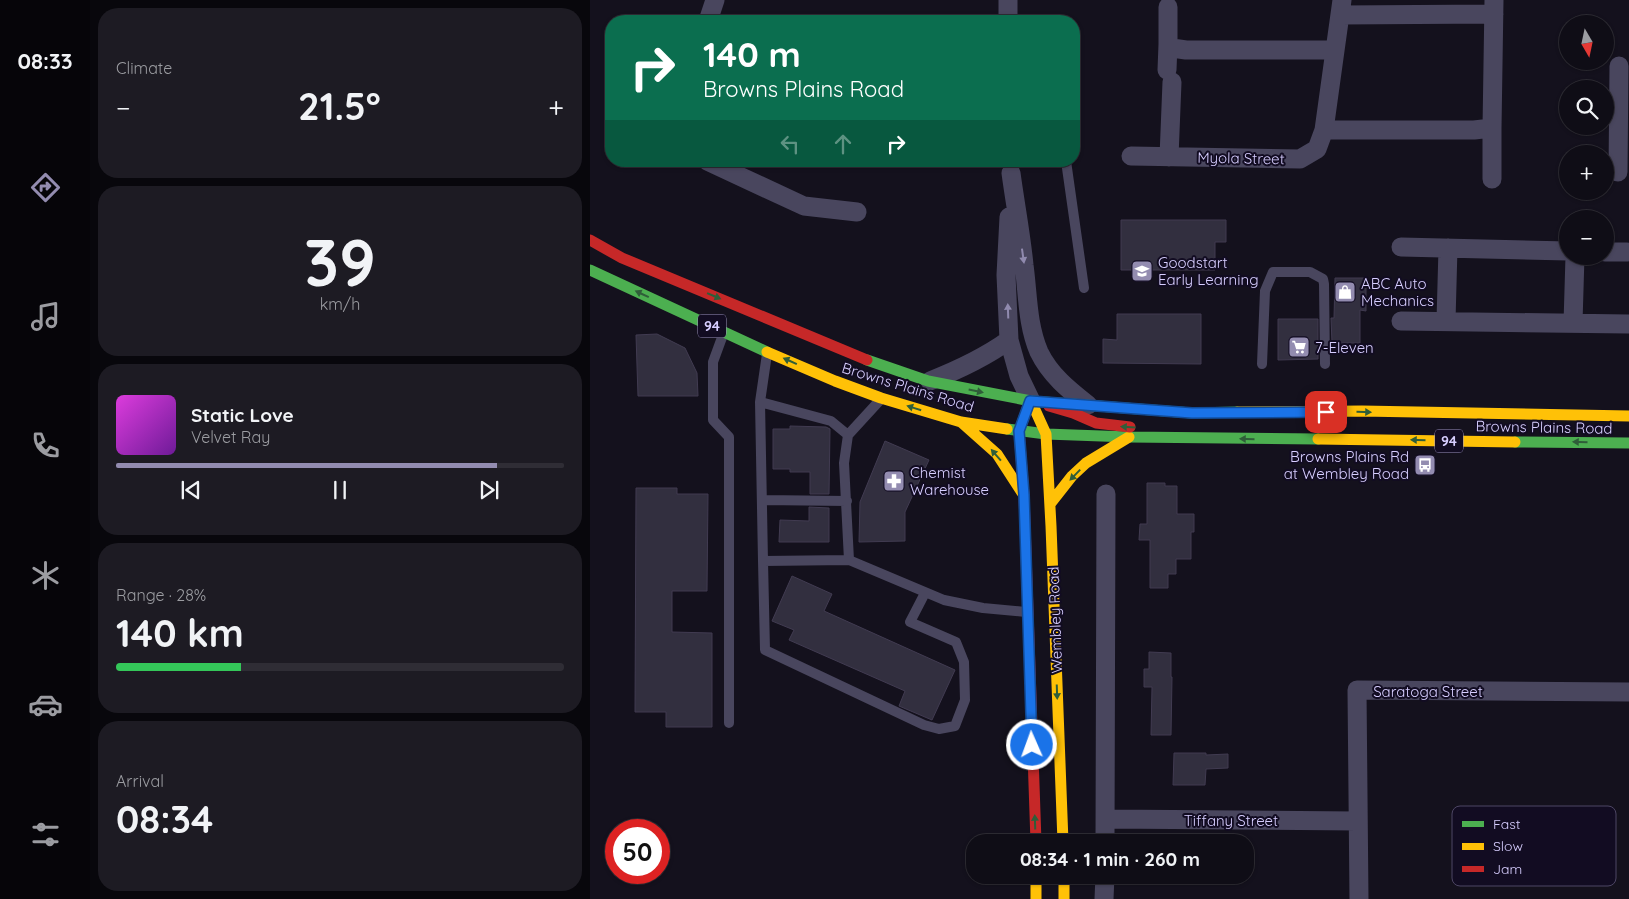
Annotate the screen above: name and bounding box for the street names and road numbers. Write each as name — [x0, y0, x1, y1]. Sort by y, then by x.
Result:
street label: Myola Street — [1197, 148, 1285, 168]
road number: 94 — [698, 314, 726, 338]
street label: Browns Plains Road — [840, 358, 976, 416]
street label: Browns Plains Road — [1475, 416, 1613, 438]
road number: 94 — [1435, 430, 1463, 452]
street label: Wembley Road — [1044, 566, 1066, 674]
street label: Saratoga Street — [1373, 682, 1483, 701]
street label: Tiffany Street — [1184, 811, 1278, 830]

